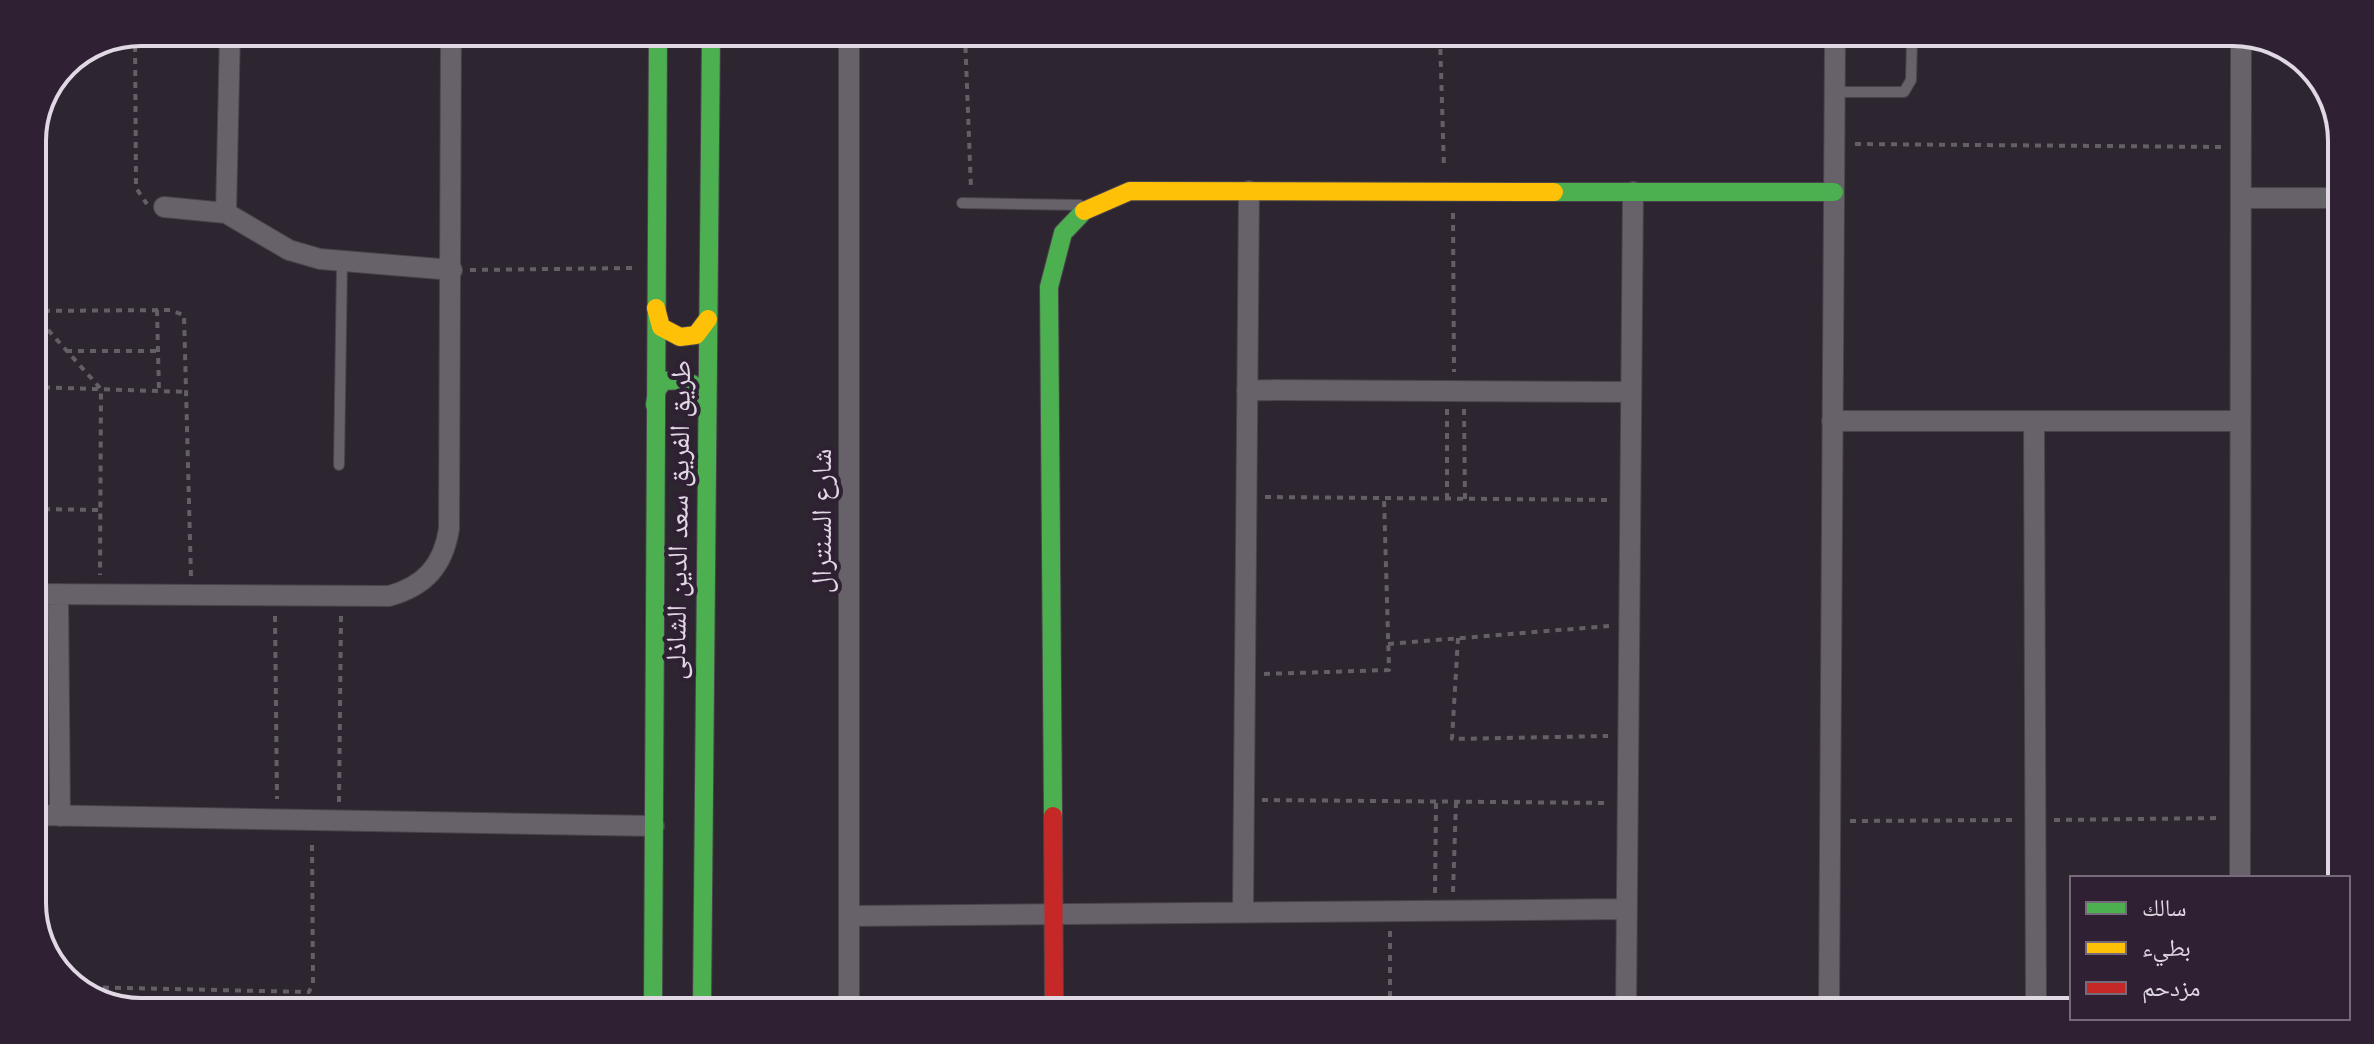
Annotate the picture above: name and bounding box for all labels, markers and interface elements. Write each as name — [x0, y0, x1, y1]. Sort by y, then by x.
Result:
street label: طريق الفريق سعد الدين الشاذلى — [656, 360, 700, 680]
street label: شارع السنترال — [802, 449, 841, 593]
legend — [2070, 876, 2350, 1020]
text: سالك — [2142, 891, 2187, 924]
text: بطيء — [2142, 931, 2191, 967]
text: مزدحم — [2142, 971, 2201, 1004]

